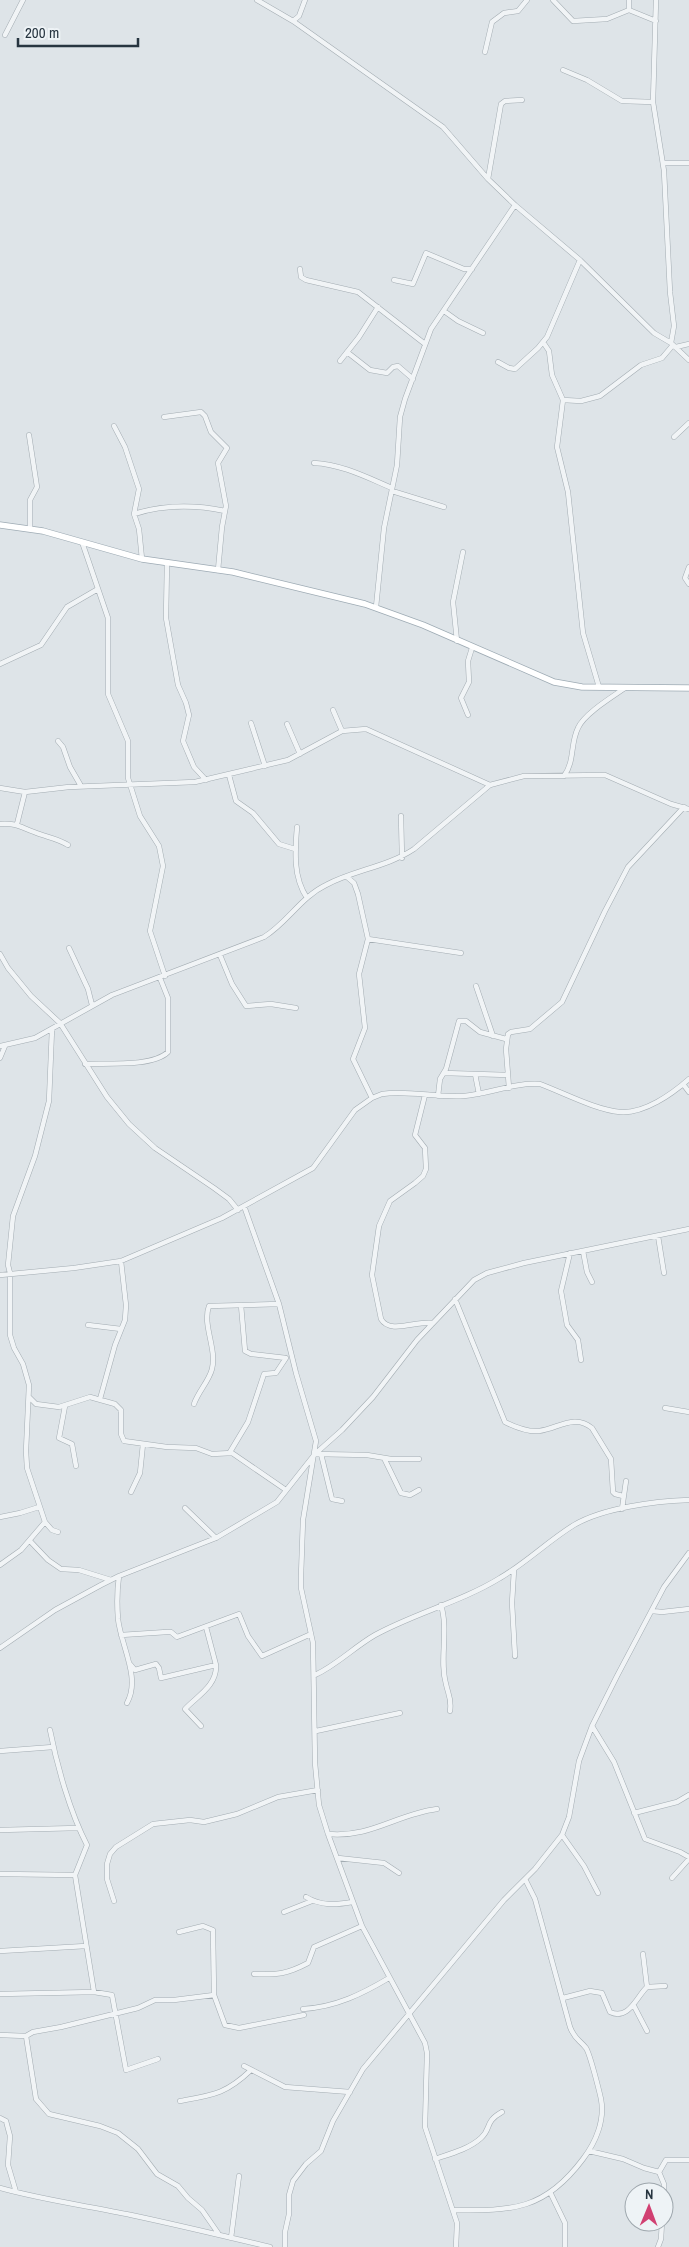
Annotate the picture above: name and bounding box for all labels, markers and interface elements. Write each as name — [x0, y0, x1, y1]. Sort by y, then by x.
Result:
scale bar — [18, 15, 138, 47]
text: 200 m — [25, 22, 59, 43]
north arrow — [624, 2182, 674, 2232]
text: N — [645, 2185, 654, 2203]

